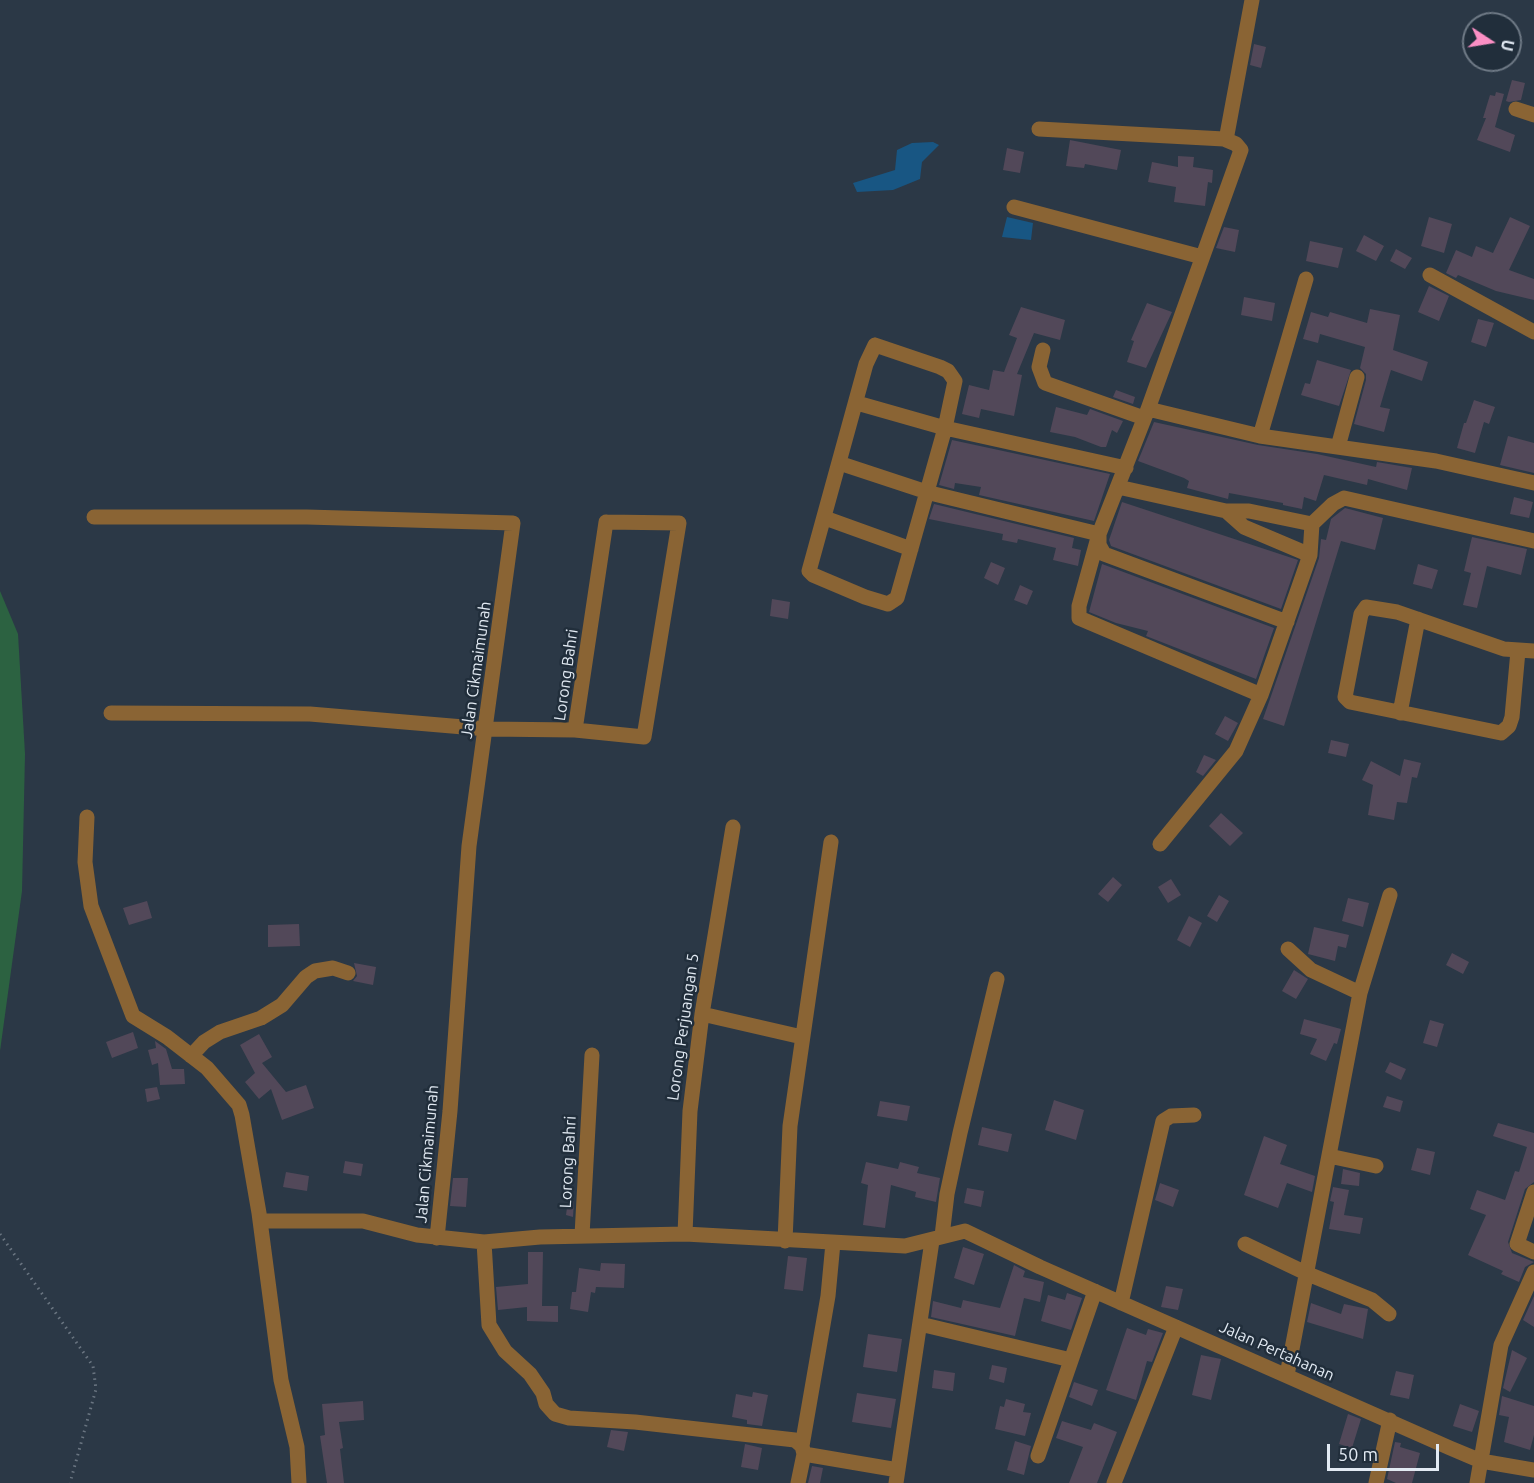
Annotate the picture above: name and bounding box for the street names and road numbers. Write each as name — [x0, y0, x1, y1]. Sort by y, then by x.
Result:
street label: Jalan Cikmaimunah — [457, 600, 495, 740]
street label: Lorong Bahri — [550, 628, 582, 722]
street label: Lorong Perjuangan 5 — [663, 952, 703, 1102]
street label: Jalan Cikmaimunah — [411, 1084, 443, 1224]
street label: Lorong Bahri — [556, 1115, 580, 1209]
street label: Jalan Pertahanan — [1217, 1317, 1337, 1385]

